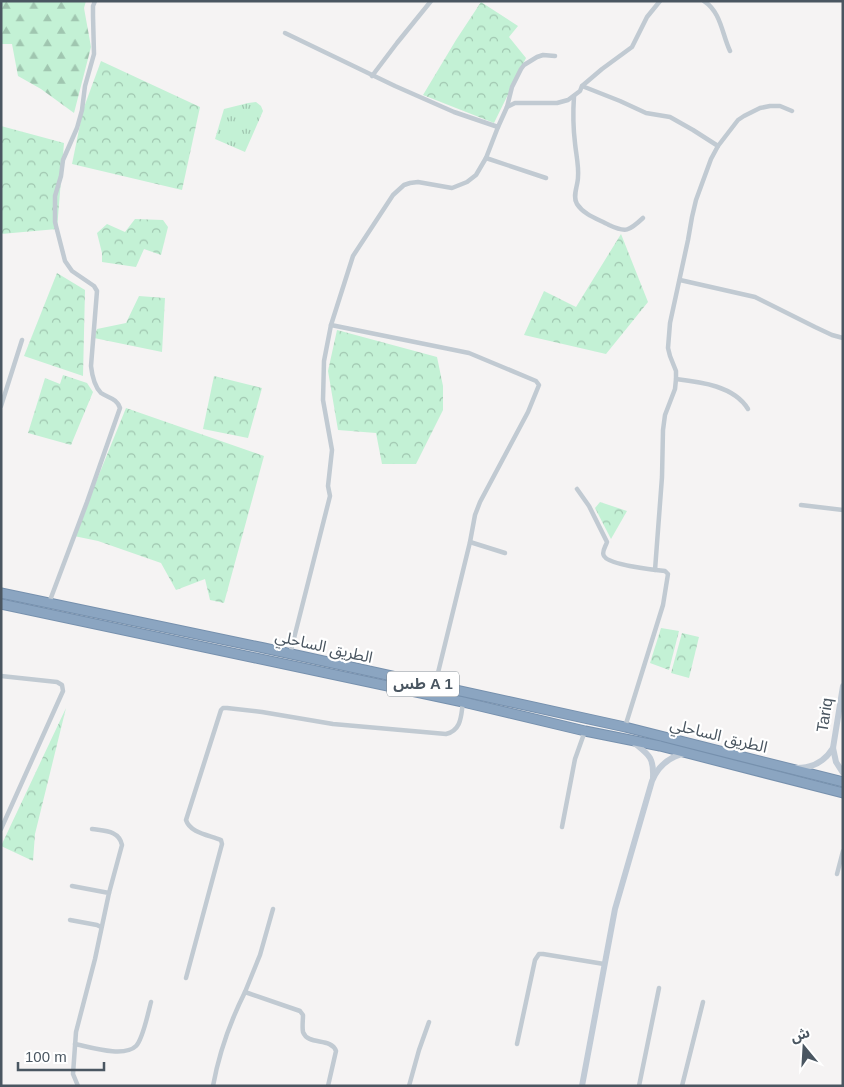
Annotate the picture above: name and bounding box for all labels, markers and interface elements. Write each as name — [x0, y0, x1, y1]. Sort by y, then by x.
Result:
street label: الطريق الساحلي — [273, 627, 374, 670]
road number: طس A 1 — [387, 672, 459, 696]
street label: Tariq — [813, 697, 836, 734]
street label: الطريق الساحلي — [668, 715, 769, 759]
north arrow — [779, 1022, 829, 1072]
text: ش — [788, 1024, 812, 1045]
scale bar — [18, 1040, 104, 1072]
text: 100 m — [25, 1048, 67, 1065]

